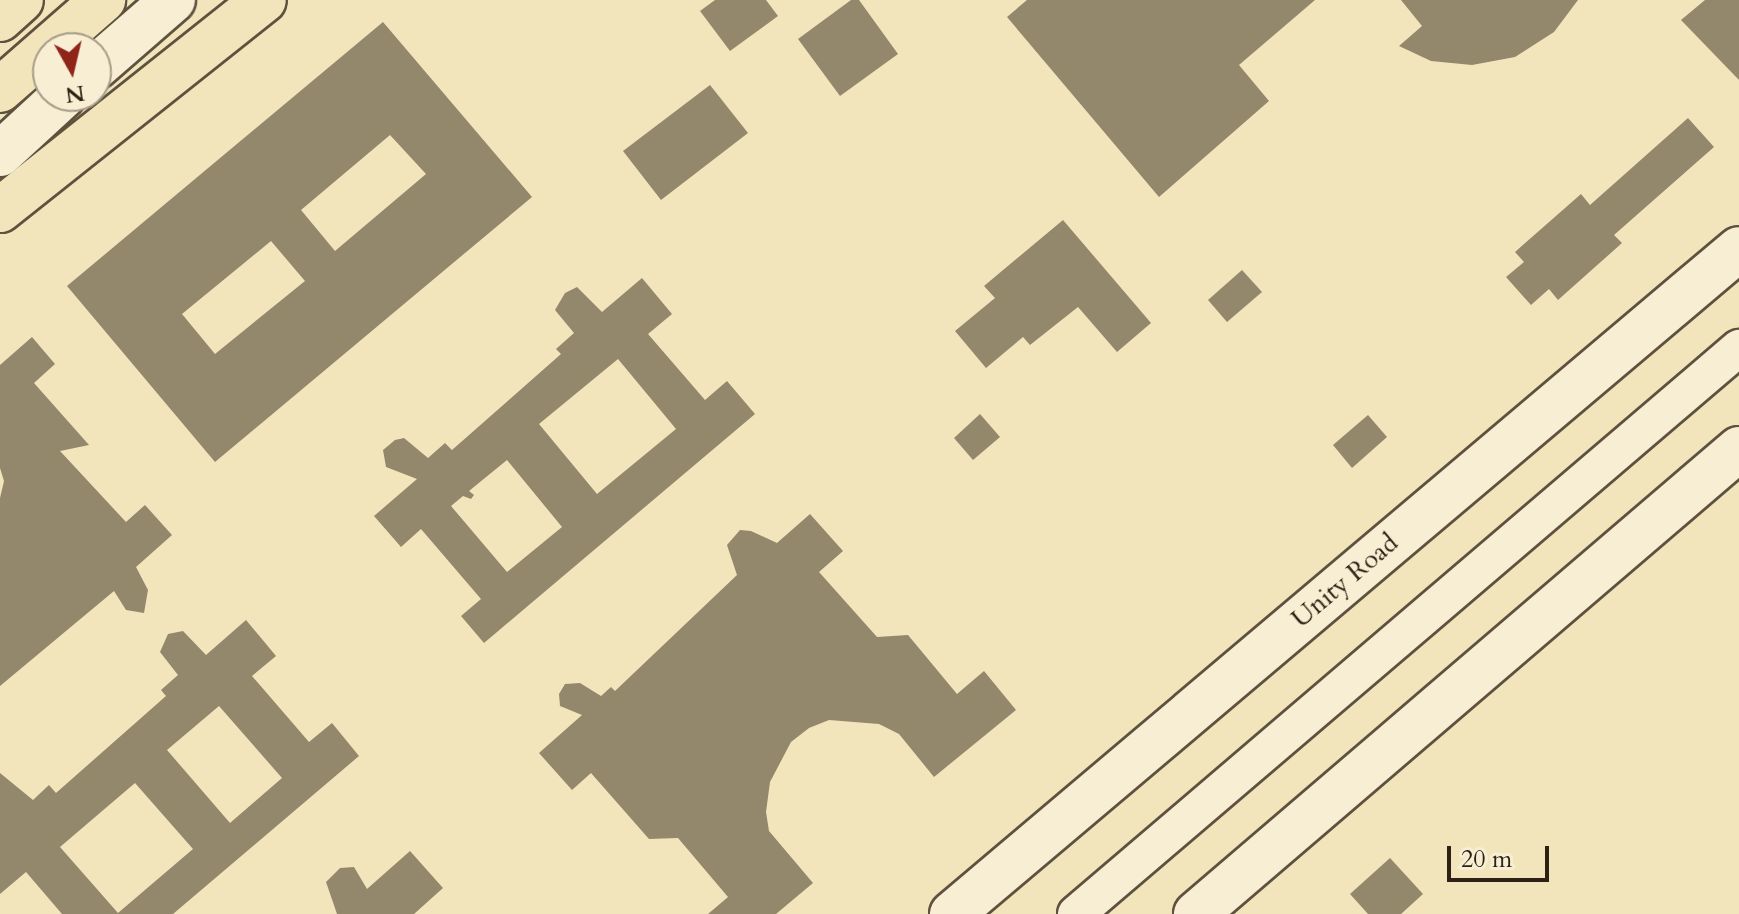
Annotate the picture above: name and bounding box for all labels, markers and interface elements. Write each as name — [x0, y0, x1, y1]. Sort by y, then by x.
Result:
north arrow — [32, 32, 112, 112]
text: N — [64, 78, 87, 110]
street label: Unity Road — [1285, 527, 1405, 635]
scale bar — [1451, 830, 1553, 880]
text: 20 m — [1461, 843, 1512, 876]

